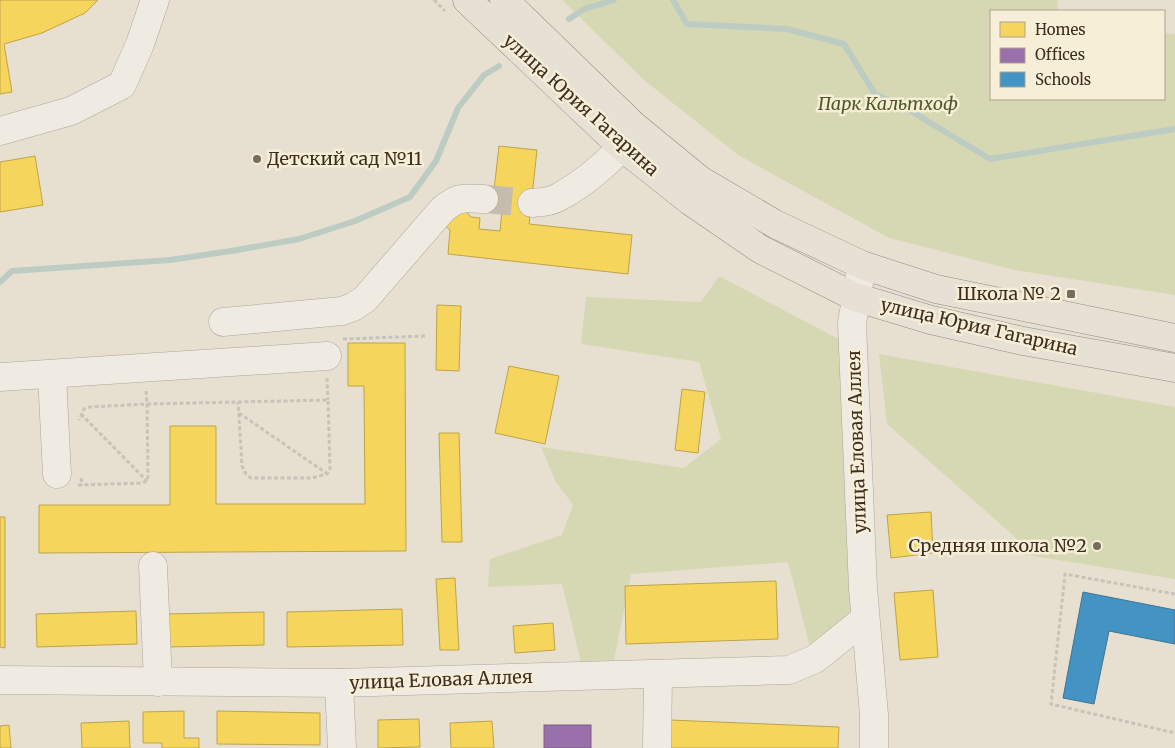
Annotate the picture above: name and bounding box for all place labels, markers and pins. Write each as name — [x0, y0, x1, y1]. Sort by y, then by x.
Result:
place label: Детский сад №11 — [267, 147, 422, 170]
marker: Детский сад №11 — [251, 153, 263, 165]
place label: Школа № 2 — [957, 282, 1061, 305]
marker: Школа № 2 — [1065, 288, 1077, 300]
place label: Средняя школа №2 — [909, 534, 1087, 557]
marker: Средняя школа №2 — [1091, 540, 1103, 552]

